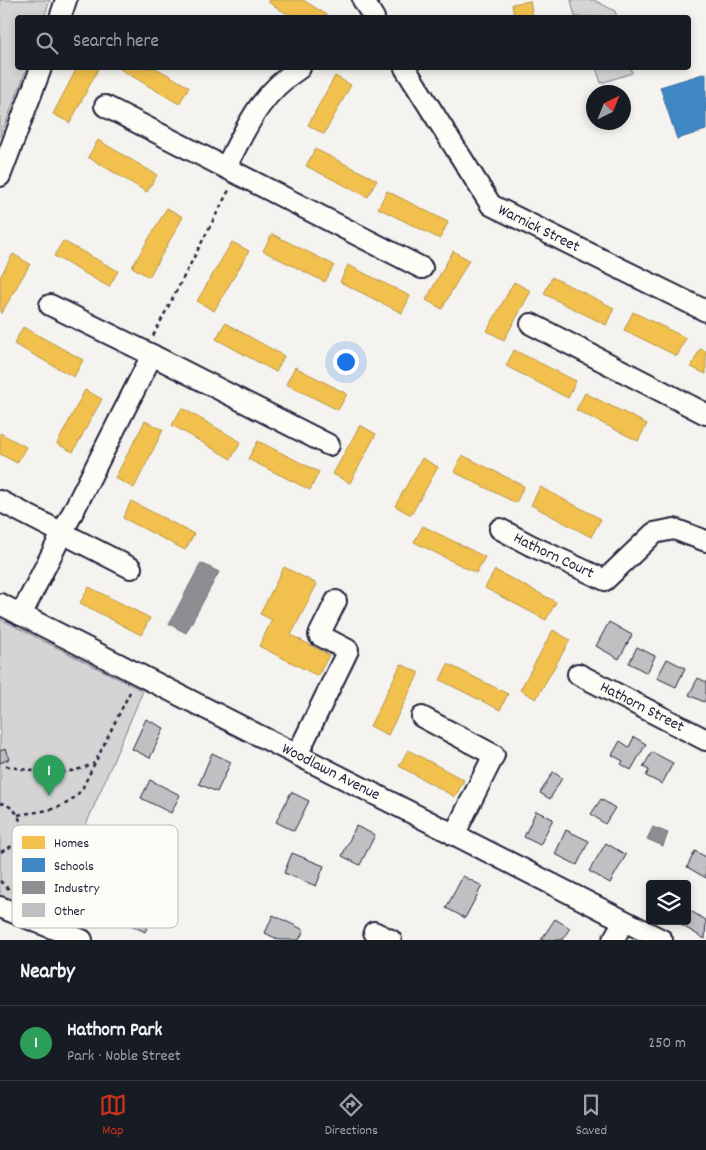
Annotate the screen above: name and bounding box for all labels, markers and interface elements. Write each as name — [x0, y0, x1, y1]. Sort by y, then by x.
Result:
search box — [15, 15, 691, 70]
icon: search — [33, 29, 61, 57]
text: Search here — [73, 29, 159, 56]
north arrow — [586, 85, 631, 130]
street label: Warnick Street — [494, 199, 584, 258]
your location — [333, 349, 359, 375]
street label: Hathorn Court — [509, 527, 598, 585]
street label: Hathorn Street — [596, 676, 688, 738]
street label: Woodlawn Avenue — [278, 737, 384, 806]
pin: 1 — [33, 755, 65, 796]
legend — [12, 825, 178, 928]
text: Homes — [54, 834, 89, 854]
text: Schools — [54, 857, 94, 877]
text: Industry — [54, 879, 100, 899]
map controls — [646, 880, 691, 925]
button: layers — [646, 880, 691, 925]
text: Other — [54, 902, 86, 922]
text: Nearby — [20, 958, 75, 988]
text: Hathorn Park — [67, 1018, 162, 1045]
text: 1 — [34, 1032, 38, 1055]
text: 250 m — [648, 1032, 686, 1055]
text: Park · Noble Street — [67, 1045, 181, 1068]
tab: Map — [99, 1091, 127, 1141]
tab: Directions — [325, 1091, 378, 1141]
tab: Saved — [576, 1091, 607, 1141]

